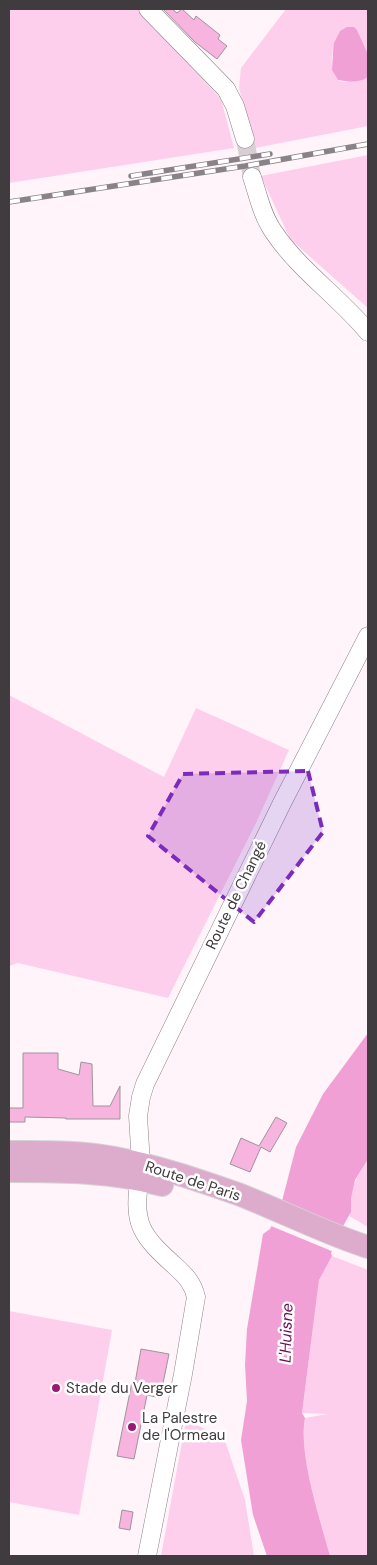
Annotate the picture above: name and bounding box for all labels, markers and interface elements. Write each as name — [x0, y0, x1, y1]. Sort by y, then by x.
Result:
street label: Route de Changé — [201, 837, 271, 953]
street label: Route de Paris — [143, 1156, 243, 1206]
water label: L'Huisne — [274, 1303, 298, 1363]
place label: Stade du Verger — [66, 1378, 178, 1398]
marker: Stade du Verger — [50, 1382, 62, 1394]
place label: La Palestre de l'Ormeau — [142, 1408, 225, 1445]
marker: La Palestre de l'Ormeau — [126, 1421, 138, 1433]

